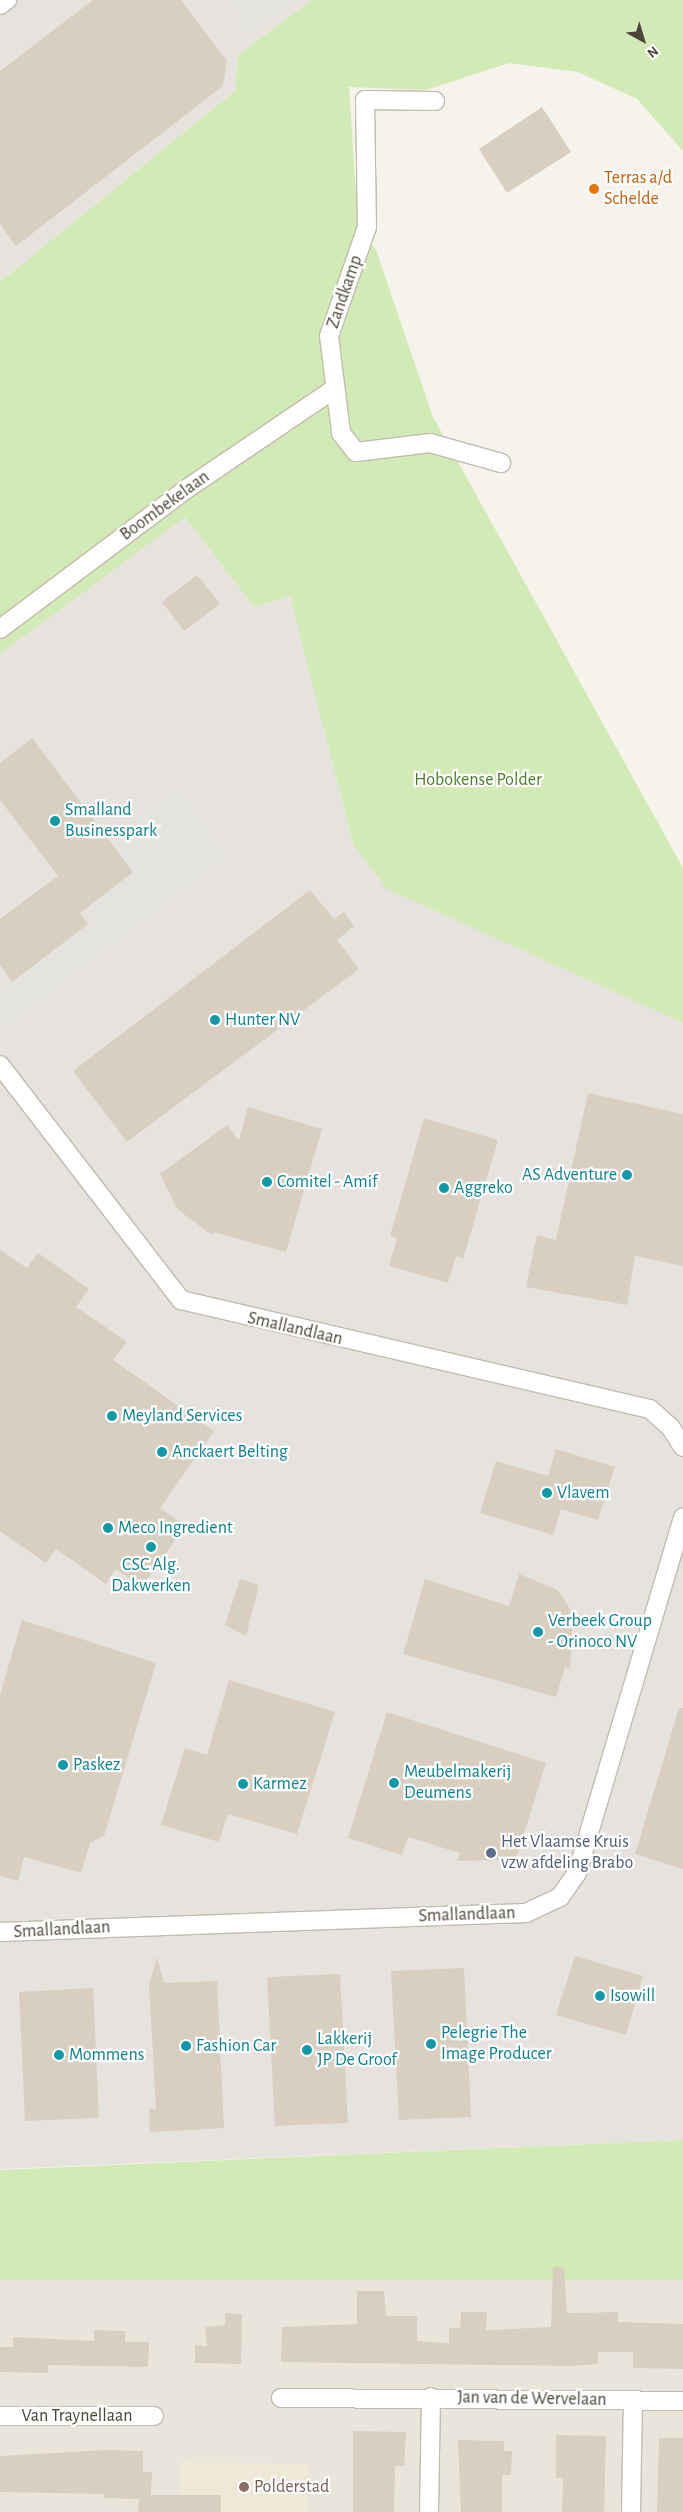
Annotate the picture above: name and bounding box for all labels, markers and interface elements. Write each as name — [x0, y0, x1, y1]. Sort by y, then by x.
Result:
north arrow — [618, 15, 668, 65]
text: N — [644, 43, 661, 60]
place label: Terras a/d Schelde — [604, 168, 672, 210]
marker: Terras a/d Schelde — [588, 183, 600, 195]
street label: Zandkamp — [322, 253, 368, 331]
street label: Boombekelaan — [116, 466, 214, 546]
park label: Hobokense Polder — [414, 769, 542, 791]
place label: Smalland Businesspark — [65, 800, 157, 842]
marker: Smalland Businesspark — [49, 815, 61, 827]
place label: Hunter NV — [225, 1009, 300, 1031]
marker: Hunter NV — [209, 1014, 221, 1026]
place label: AS Adventure — [522, 1164, 617, 1186]
marker: AS Adventure — [621, 1169, 633, 1181]
place label: Comitel - Amif — [277, 1171, 378, 1193]
marker: Comitel - Amif — [261, 1176, 273, 1188]
place label: Aggreko — [454, 1177, 513, 1199]
marker: Aggreko — [438, 1182, 450, 1194]
street label: Smallandlaan — [245, 1308, 345, 1350]
place label: Meyland Services — [122, 1405, 242, 1427]
marker: Meyland Services — [106, 1410, 118, 1422]
place label: Anckaert Belting — [172, 1441, 288, 1463]
marker: Anckaert Belting — [156, 1446, 168, 1458]
place label: Vlavem — [557, 1482, 610, 1504]
marker: Vlavem — [541, 1487, 553, 1499]
place label: Meco Ingredient — [118, 1517, 233, 1539]
marker: Meco Ingredient — [102, 1522, 114, 1534]
marker: CSC Alg. Dakwerken — [145, 1541, 157, 1553]
place label: CSC Alg. Dakwerken — [111, 1555, 191, 1598]
place label: Verbeek Group - Orinoco NV — [548, 1611, 652, 1654]
marker: Verbeek Group - Orinoco NV — [532, 1626, 544, 1638]
place label: Paskez — [73, 1754, 121, 1776]
marker: Paskez — [57, 1759, 69, 1771]
place label: Meubelmakerij Deumens — [404, 1762, 511, 1805]
place label: Karmez — [253, 1773, 307, 1795]
marker: Meubelmakerij Deumens — [388, 1777, 400, 1789]
marker: Karmez — [237, 1778, 249, 1790]
place label: Het Vlaamse Kruis vzw afdeling Brabo — [501, 1832, 633, 1875]
marker: Het Vlaamse Kruis vzw afdeling Brabo — [485, 1847, 497, 1859]
street label: Smallandlaan — [418, 1903, 516, 1927]
street label: Smallandlaan — [13, 1917, 111, 1943]
place label: Isowill — [610, 1985, 655, 2007]
marker: Isowill — [594, 1990, 606, 2002]
place label: Pelegrie The Image Producer — [441, 2023, 552, 2066]
place label: Lakkerij JP De Groof — [317, 2029, 397, 2072]
place label: Fashion Car — [196, 2035, 276, 2057]
marker: Pelegrie The Image Producer — [425, 2038, 437, 2050]
marker: Fashion Car — [180, 2040, 192, 2052]
place label: Mommens — [69, 2044, 144, 2066]
marker: Lakkerij JP De Groof — [301, 2044, 313, 2056]
marker: Mommens — [53, 2049, 65, 2061]
street label: Jan van de Wervelaan — [457, 2387, 607, 2411]
street label: Van Traynellaan — [22, 2405, 132, 2427]
place label: Polderstad — [254, 2476, 329, 2498]
marker: Polderstad — [238, 2481, 250, 2493]

